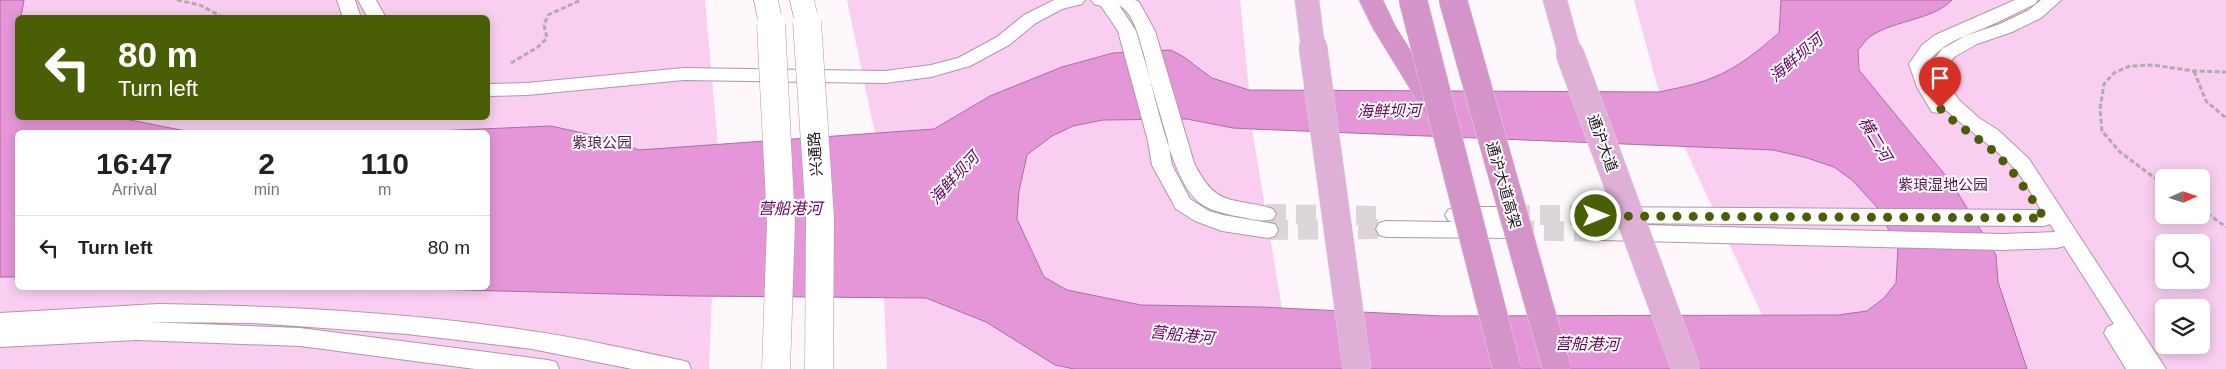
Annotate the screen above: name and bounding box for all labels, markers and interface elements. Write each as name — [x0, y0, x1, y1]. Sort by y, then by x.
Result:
water label: 海鲜坝河 — [1766, 29, 1828, 85]
icon: left — [35, 35, 100, 100]
text: 80 m — [118, 35, 198, 74]
pin — [1919, 57, 1961, 108]
icon: arrive — [1926, 64, 1954, 92]
text: Turn left — [118, 76, 198, 101]
water label: 海鲜坝河 — [1357, 102, 1424, 120]
street label: 通沪大道 — [1585, 112, 1621, 174]
water label: 横二河 — [1855, 114, 1896, 167]
street label: 兴通路 — [805, 131, 825, 177]
park label: 紫琅公园 — [572, 134, 632, 151]
street label: 通沪大道高架 — [1483, 139, 1525, 231]
text: 16:47 — [96, 147, 173, 180]
text: 2 — [258, 147, 275, 180]
text: 110 — [361, 147, 409, 180]
water label: 海鲜坝河 — [926, 147, 984, 207]
north arrow — [2155, 169, 2210, 224]
map controls — [2155, 169, 2210, 354]
park label: 紫琅湿地公园 — [1898, 176, 1988, 193]
text: Arrival — [112, 181, 157, 198]
text: min — [254, 181, 280, 198]
text: m — [378, 181, 391, 198]
position arrow — [1569, 189, 1621, 241]
water label: 营船港河 — [758, 200, 825, 217]
icon: left — [35, 234, 63, 262]
button: search — [2155, 234, 2210, 289]
text: Turn left — [78, 237, 153, 258]
text: 80 m — [428, 237, 470, 258]
button: layers — [2155, 299, 2210, 354]
water label: 营船港河 — [1149, 323, 1218, 347]
water label: 营船港河 — [1555, 335, 1622, 353]

